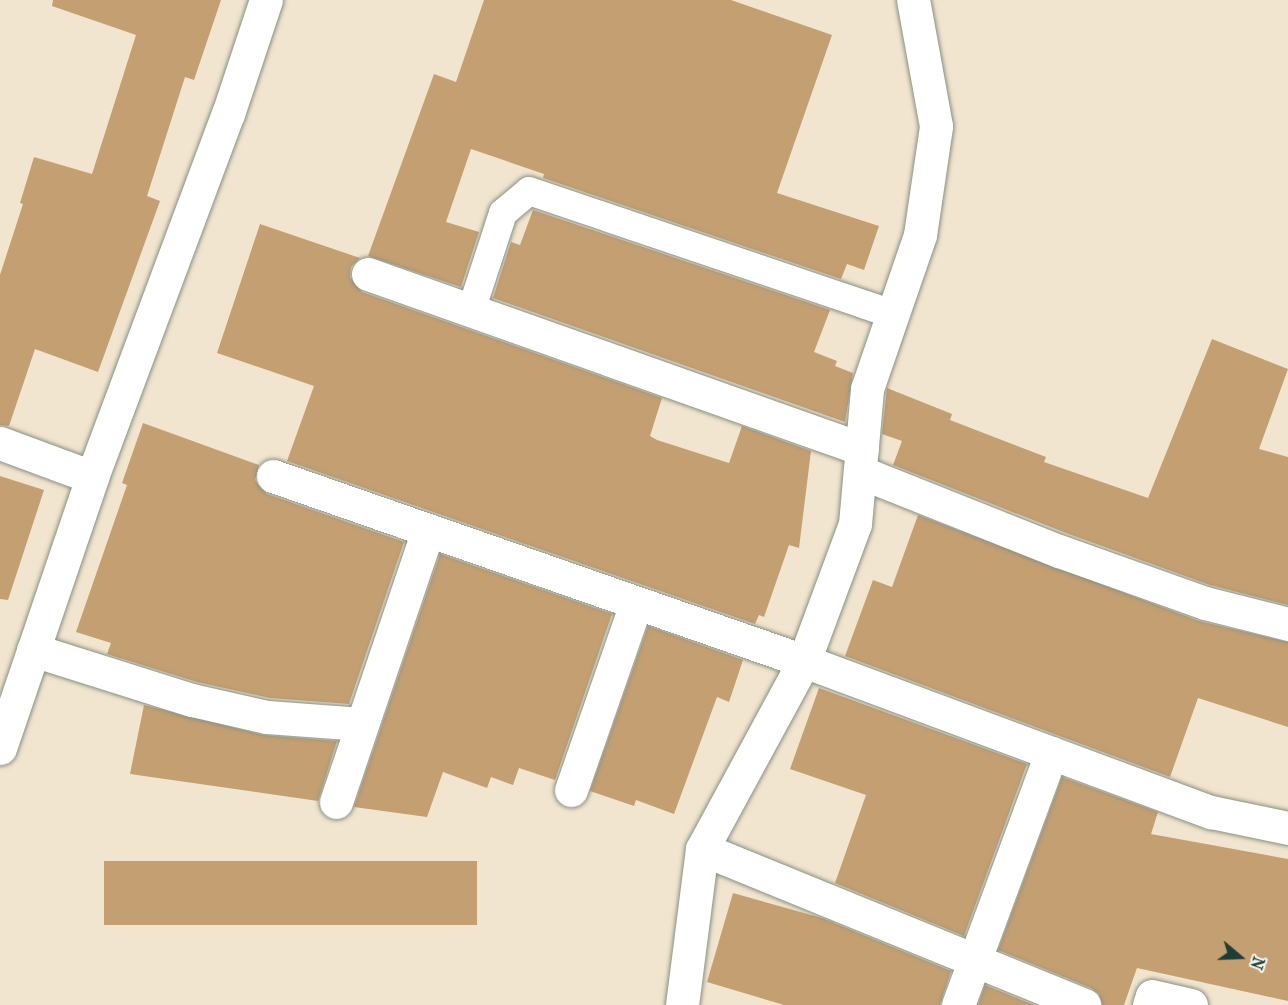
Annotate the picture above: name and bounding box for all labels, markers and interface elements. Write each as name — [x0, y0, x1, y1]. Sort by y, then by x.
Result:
north arrow — [1210, 927, 1270, 987]
text: N — [1247, 954, 1268, 972]

